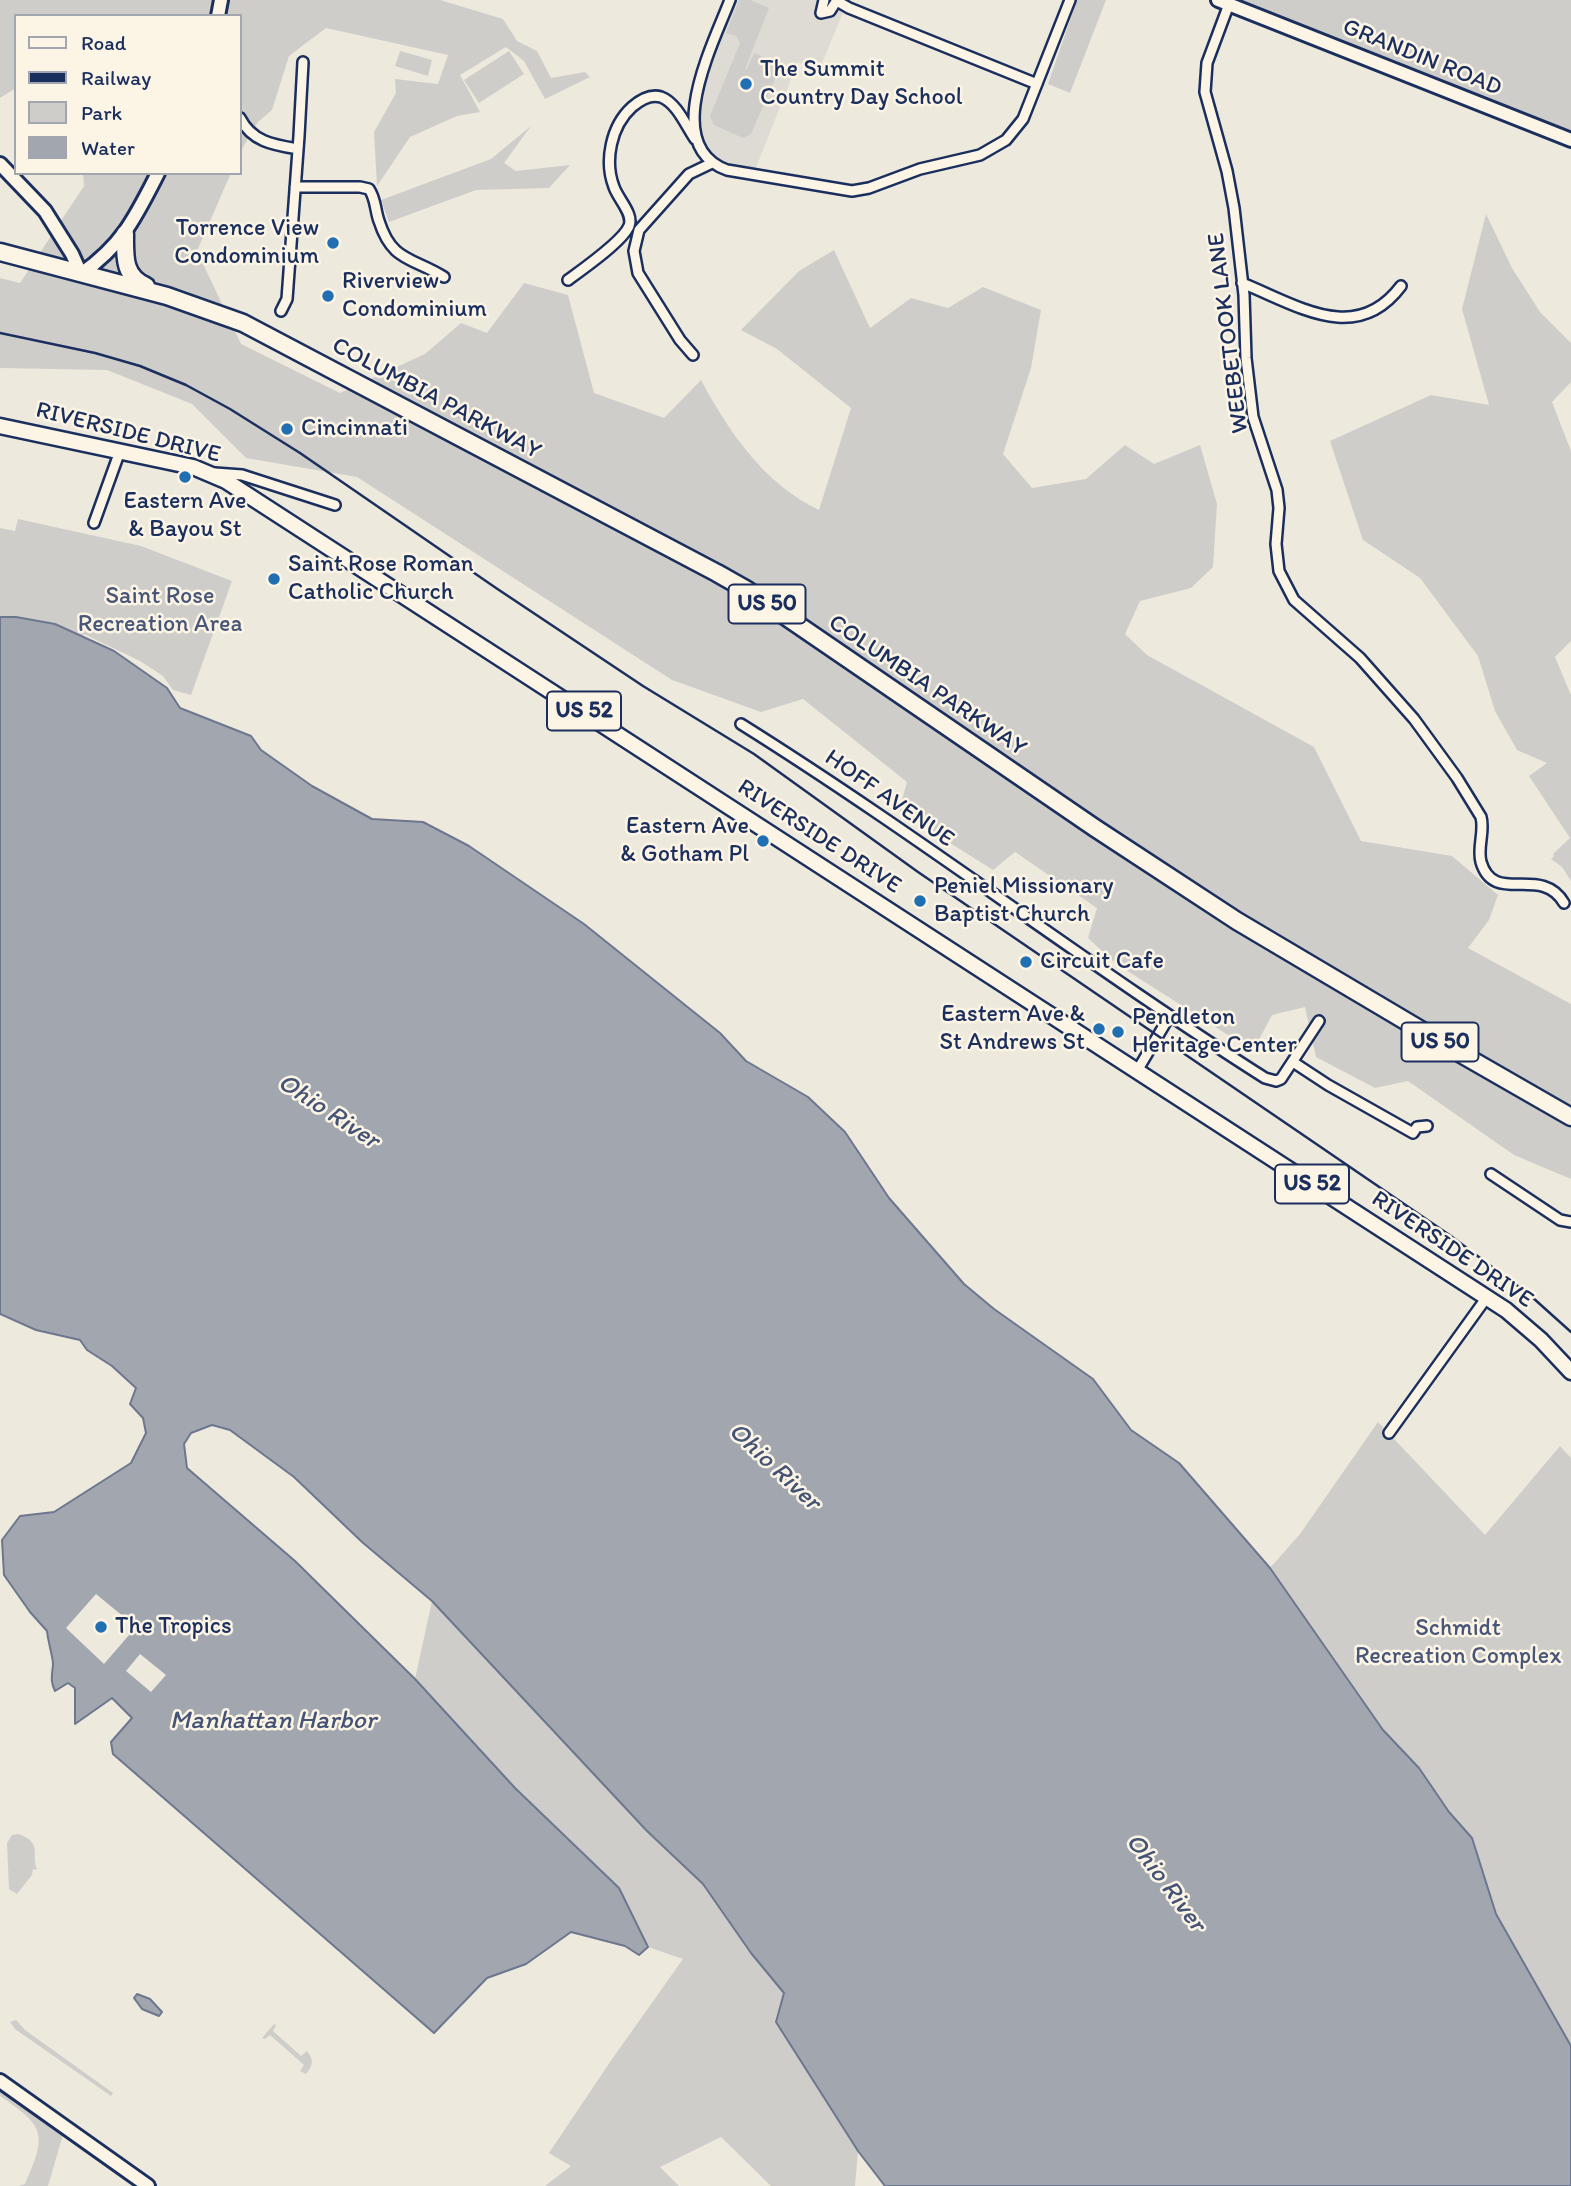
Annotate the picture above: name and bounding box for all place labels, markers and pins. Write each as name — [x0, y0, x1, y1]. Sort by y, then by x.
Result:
place label: The Summit Country Day School — [760, 56, 963, 112]
marker: The Summit Country Day School — [738, 76, 754, 92]
place label: Torrence View Condominium — [174, 215, 319, 271]
marker: Torrence View Condominium — [325, 235, 341, 251]
place label: Riverview Condominium — [342, 268, 487, 324]
marker: Riverview Condominium — [320, 288, 336, 304]
place label: Cincinnati — [301, 415, 408, 443]
marker: Cincinnati — [279, 421, 295, 437]
marker: Eastern Ave & Bayou St — [177, 469, 193, 485]
place label: Eastern Ave & Bayou St — [124, 488, 246, 544]
place label: Saint Rose Roman Catholic Church — [288, 551, 474, 607]
marker: Saint Rose Roman Catholic Church — [266, 571, 282, 587]
place label: Eastern Ave & Gotham Pl — [620, 813, 749, 869]
marker: Eastern Ave & Gotham Pl — [755, 833, 771, 849]
place label: Peniel Missionary Baptist Church — [934, 873, 1113, 929]
marker: Peniel Missionary Baptist Church — [912, 893, 928, 909]
place label: Circuit Cafe — [1040, 948, 1164, 976]
marker: Circuit Cafe — [1018, 954, 1034, 970]
place label: Eastern Ave & St Andrews St — [939, 1001, 1085, 1057]
place label: Pendleton Heritage Center — [1132, 1004, 1297, 1060]
marker: Eastern Ave & St Andrews St — [1091, 1021, 1107, 1037]
marker: Pendleton Heritage Center — [1110, 1024, 1126, 1040]
place label: The Tropics — [115, 1613, 232, 1641]
marker: The Tropics — [93, 1619, 109, 1635]

